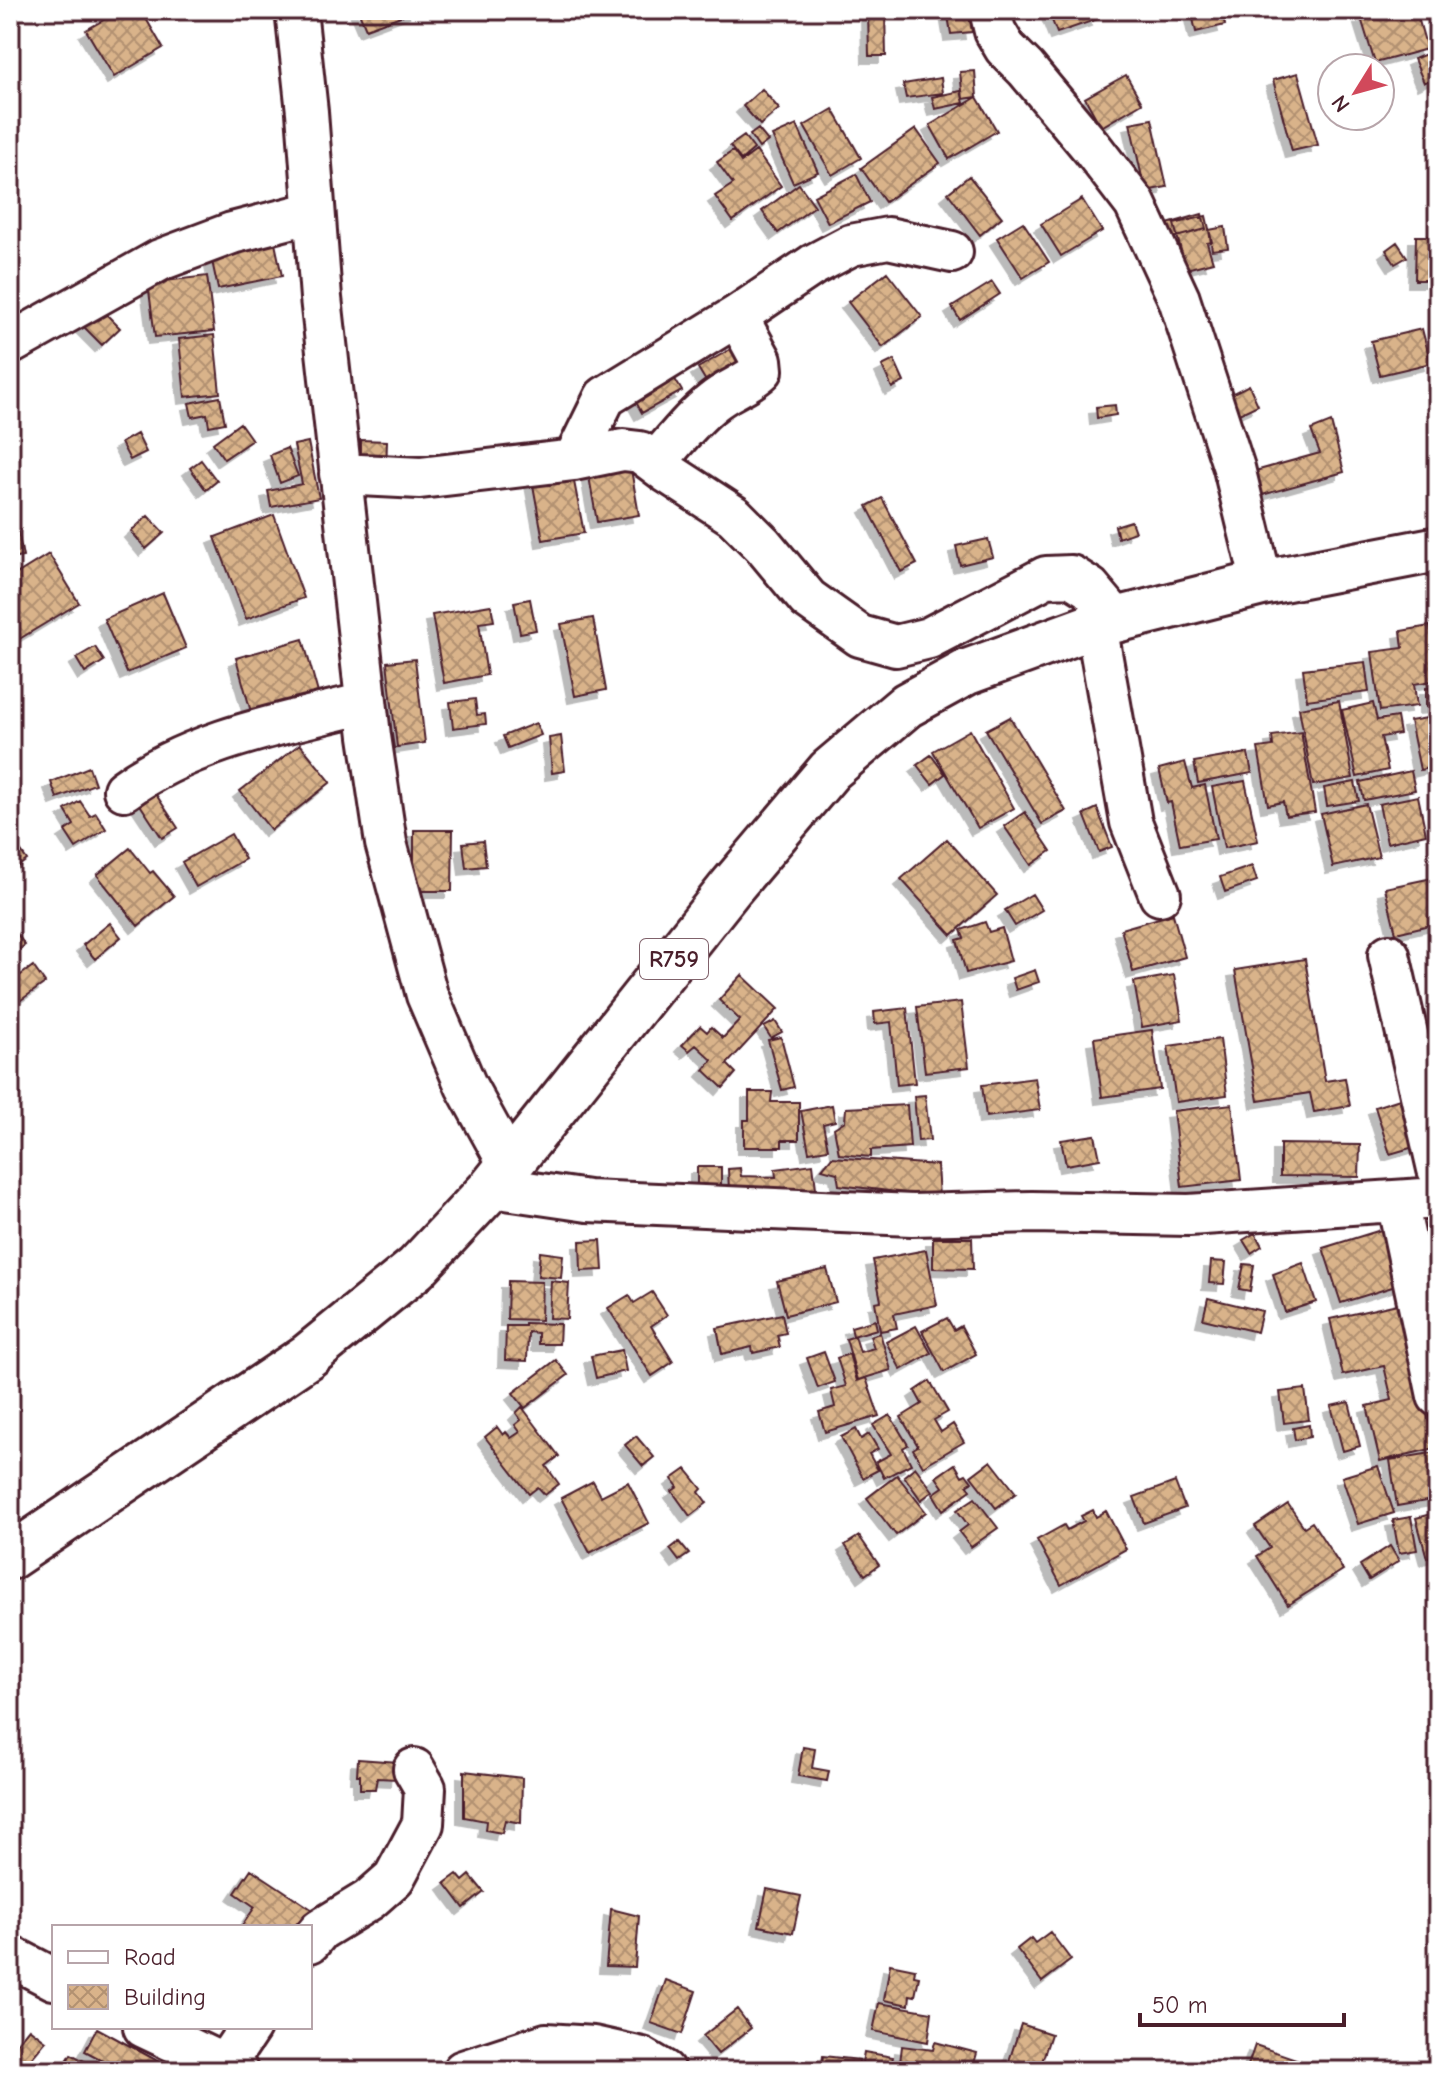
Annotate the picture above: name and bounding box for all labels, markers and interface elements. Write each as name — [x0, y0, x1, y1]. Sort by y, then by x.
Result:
north arrow — [1316, 52, 1396, 132]
text: N — [1326, 90, 1356, 117]
road number: R759 — [640, 939, 708, 979]
legend — [52, 1925, 312, 2029]
text: Road — [124, 1943, 176, 1971]
scale bar — [1140, 1977, 1344, 2027]
text: Building — [124, 1983, 206, 2011]
text: 50 m — [1152, 1991, 1208, 2019]

